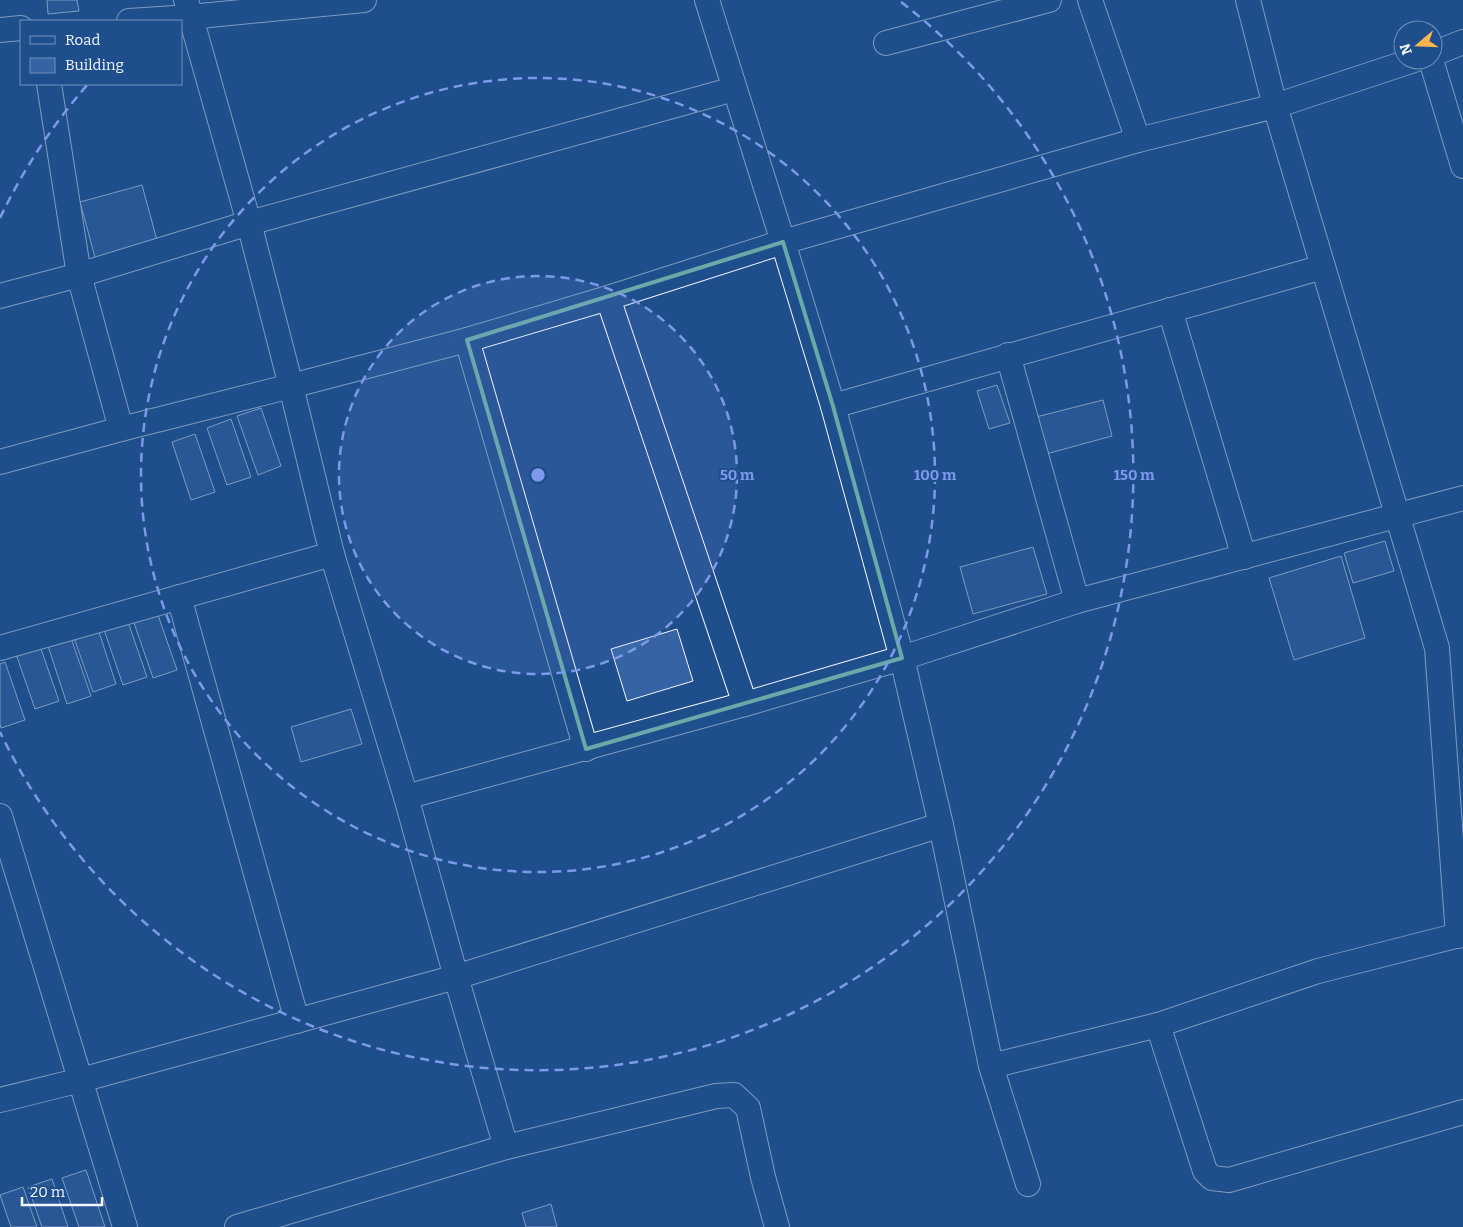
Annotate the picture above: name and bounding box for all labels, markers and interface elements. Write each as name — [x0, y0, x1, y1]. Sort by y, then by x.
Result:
legend — [20, 20, 182, 85]
north arrow — [1393, 20, 1443, 70]
text: Road — [65, 31, 100, 49]
text: N — [1396, 41, 1416, 57]
text: Building — [65, 56, 124, 74]
centre of rings — [529, 466, 547, 484]
text: 50 m — [720, 466, 755, 484]
text: 100 m — [914, 466, 957, 484]
text: 150 m — [1113, 466, 1155, 484]
scale bar — [22, 1174, 102, 1206]
text: 20 m — [30, 1183, 66, 1201]

